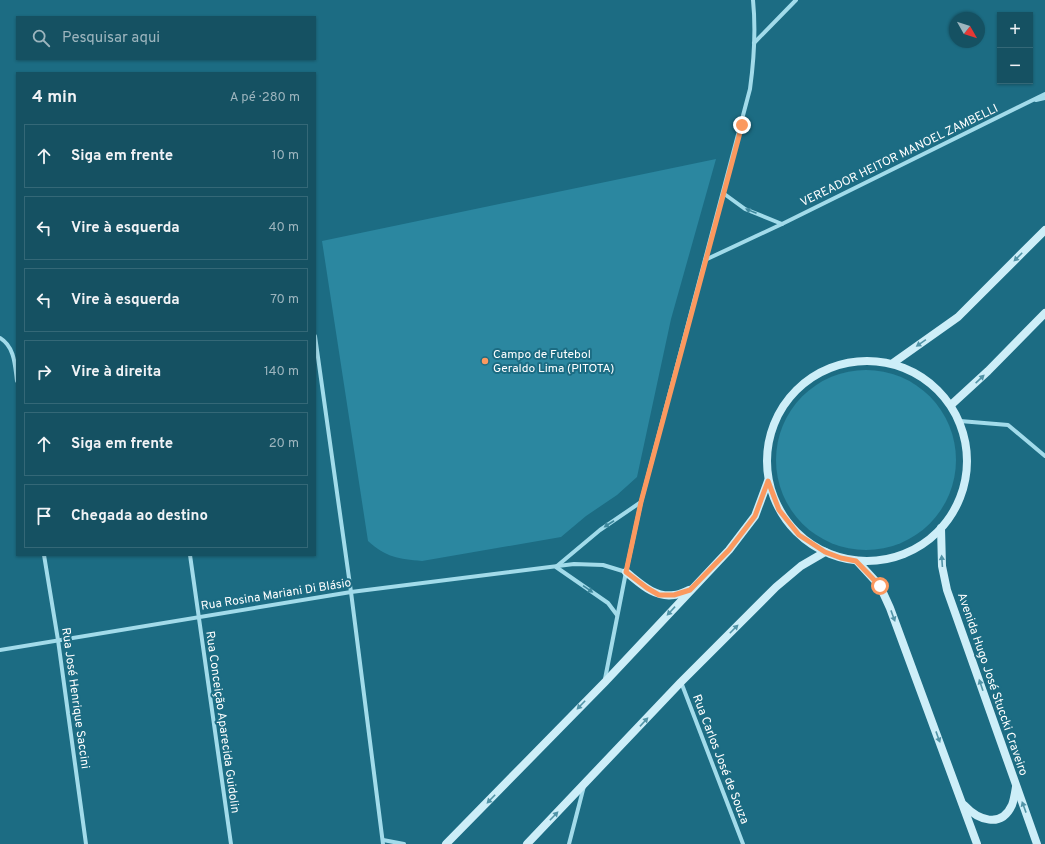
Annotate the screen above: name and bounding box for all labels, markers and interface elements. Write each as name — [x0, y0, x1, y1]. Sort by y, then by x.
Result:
north arrow — [949, 12, 985, 48]
map controls — [997, 12, 1033, 84]
button: + — [997, 12, 1033, 48]
search box — [16, 16, 316, 60]
icon: search — [30, 27, 52, 49]
text: Pesquisar aqui — [62, 29, 160, 48]
button: − — [997, 48, 1033, 84]
text: 4 min — [32, 87, 77, 109]
text: A pé · 280 m — [230, 90, 300, 106]
street label: VEREADOR HEITOR MANOEL ZAMBELLI — [798, 101, 1001, 211]
route end — [733, 116, 751, 134]
icon: ahead — [33, 145, 55, 167]
text: Siga em frente — [71, 147, 173, 166]
text: 10 m — [272, 148, 299, 164]
one-way arrow — [745, 208, 757, 215]
icon: left — [33, 217, 55, 239]
text: Vire à esquerda — [71, 219, 180, 238]
text: 40 m — [269, 220, 299, 236]
one-way arrow — [1013, 252, 1022, 262]
icon: left — [33, 289, 55, 311]
text: Vire à esquerda — [71, 291, 180, 310]
text: 70 m — [270, 292, 299, 308]
one-way arrow — [915, 339, 926, 347]
place label: Campo de Futebol Geraldo Lima (PITOTA) — [493, 347, 614, 377]
marker: Campo de Futebol Geraldo Lima (PITOTA) — [480, 356, 490, 366]
icon: right — [33, 361, 55, 383]
text: Vire à direita — [71, 363, 161, 382]
text: 140 m — [264, 364, 299, 380]
one-way arrow — [975, 374, 985, 384]
icon: ahead — [33, 433, 55, 455]
text: Siga em frente — [71, 435, 173, 454]
text: 20 m — [269, 436, 299, 452]
icon: arrive — [33, 505, 55, 527]
text: Chegada ao destino — [71, 507, 208, 526]
one-way arrow — [603, 521, 615, 528]
one-way arrow — [939, 555, 946, 567]
street label: Rua Rosina Mariani Di Blásio — [200, 575, 353, 615]
route start — [871, 577, 889, 595]
one-way arrow — [583, 585, 593, 593]
street label: Avenida Hugo José Stuccki Craveiro — [953, 591, 1031, 778]
one-way arrow — [666, 606, 675, 616]
one-way arrow — [890, 610, 896, 622]
one-way arrow — [729, 624, 739, 634]
street label: Rua José Henrique Saccini — [57, 626, 93, 770]
street label: Rua Conceição Aparecida Guidolin — [201, 630, 243, 814]
one-way arrow — [977, 678, 983, 690]
street label: Rua Carlos José de Souza — [688, 692, 752, 826]
one-way arrow — [576, 700, 586, 710]
one-way arrow — [639, 717, 648, 727]
one-way arrow — [936, 732, 942, 744]
one-way arrow — [486, 794, 495, 804]
one-way arrow — [1020, 801, 1026, 813]
one-way arrow — [549, 811, 559, 821]

